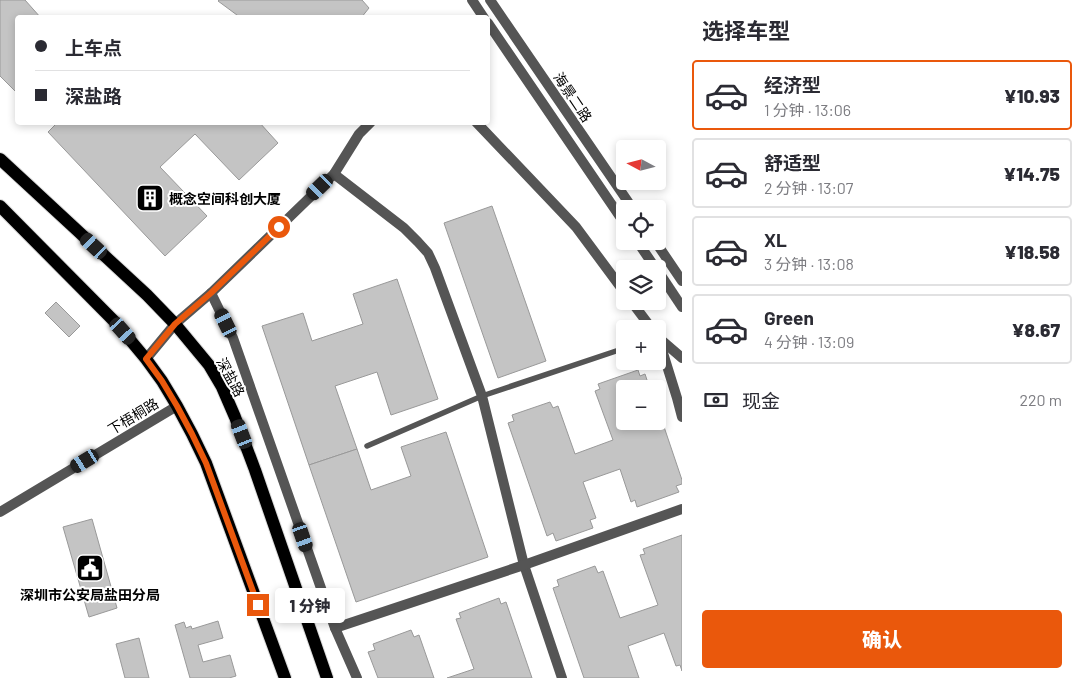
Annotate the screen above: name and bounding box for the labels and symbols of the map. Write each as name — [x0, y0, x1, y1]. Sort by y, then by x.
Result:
street label: 海景二路 — [550, 69, 596, 125]
north arrow — [616, 140, 666, 190]
car — [303, 171, 336, 203]
building icon: 概念空间科创大厦 — [135, 183, 165, 213]
place label: 概念空间科创大厦 — [169, 190, 281, 207]
route start — [268, 216, 290, 238]
car — [77, 230, 110, 262]
car — [212, 306, 239, 340]
car — [107, 315, 138, 347]
street label: 深盐路 — [213, 355, 249, 399]
street label: 下梧桐路 — [105, 394, 161, 438]
car — [229, 417, 254, 451]
car — [68, 447, 101, 475]
car — [291, 520, 314, 554]
public building icon: 深圳市公安局盐田分局 — [75, 553, 105, 583]
place label: 深圳市公安局盐田分局 — [20, 586, 160, 603]
callout: 1 分钟 — [276, 588, 346, 622]
route end — [247, 594, 269, 616]

